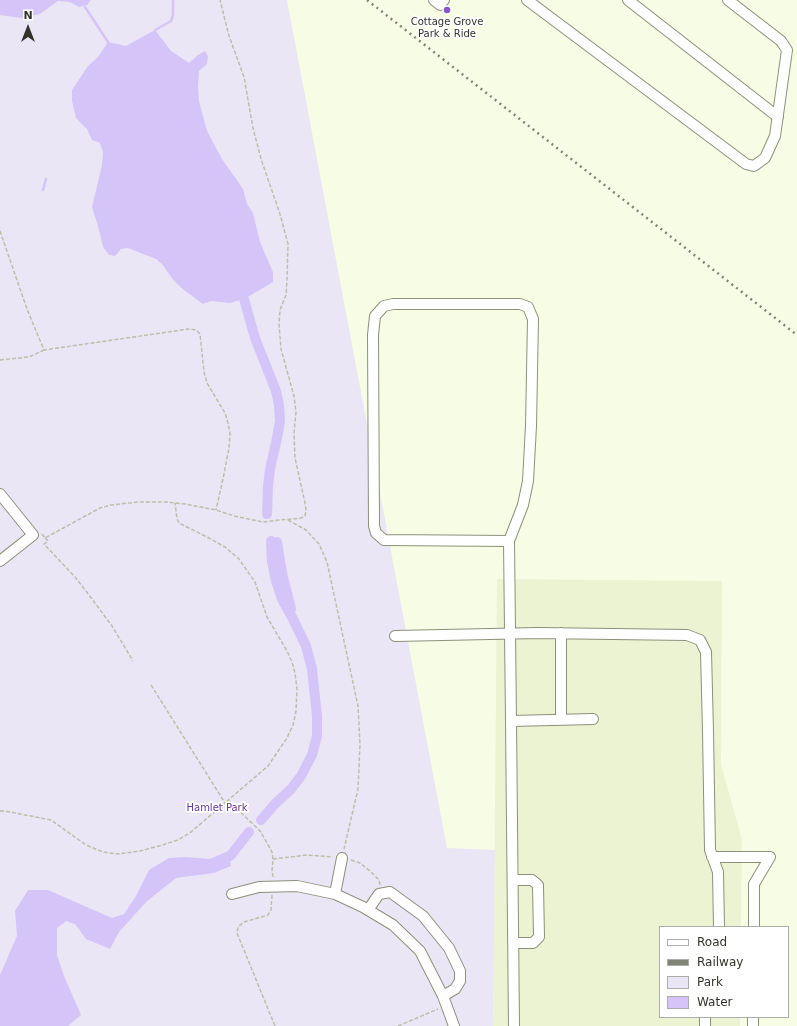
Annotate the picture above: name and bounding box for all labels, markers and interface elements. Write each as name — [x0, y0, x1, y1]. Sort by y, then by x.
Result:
marker: Cottage Grove Park & Ride — [442, 5, 452, 15]
north arrow — [8, 8, 48, 48]
text: N — [23, 9, 33, 22]
place label: Cottage Grove Park & Ride — [411, 16, 483, 40]
park label: Hamlet Park — [186, 802, 248, 814]
legend — [659, 926, 789, 1018]
text: Road — [697, 935, 727, 949]
text: Railway — [697, 955, 743, 969]
text: Park — [697, 975, 723, 989]
text: Water — [697, 995, 732, 1009]

